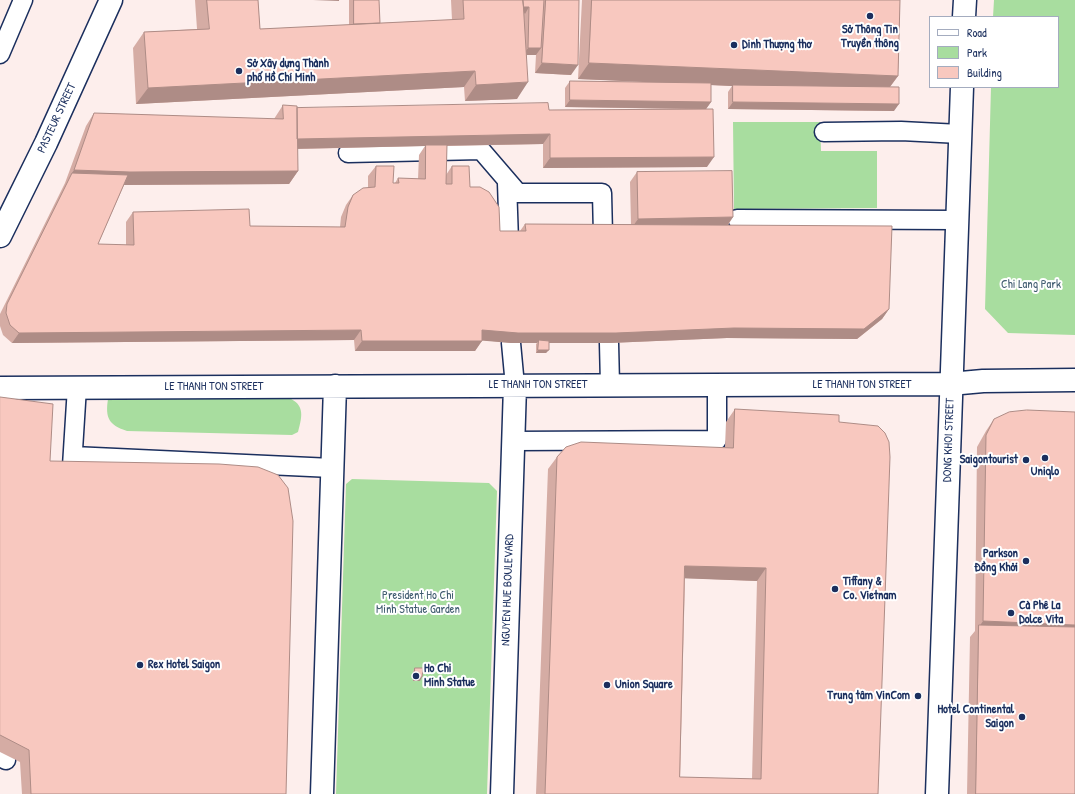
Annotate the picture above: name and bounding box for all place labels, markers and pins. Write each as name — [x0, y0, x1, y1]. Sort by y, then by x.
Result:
marker: Sở Thông Tin Truyền thông — [865, 11, 875, 21]
place label: Sở Thông Tin Truyền thông — [841, 23, 899, 51]
place label: Dinh Thượng thơ — [742, 38, 811, 52]
marker: Dinh Thượng thơ — [729, 40, 739, 50]
place label: Sở Xây dựng Thành phố Hồ Chí Minh — [247, 57, 329, 85]
marker: Sở Xây dựng Thành phố Hồ Chí Minh — [234, 66, 244, 76]
place label: Saigontourist — [960, 453, 1018, 467]
marker: Uniqlo — [1040, 453, 1050, 463]
marker: Saigontourist — [1021, 455, 1031, 465]
place label: Uniqlo — [1031, 465, 1059, 479]
place label: Parkson Đồng Khởi — [974, 547, 1018, 575]
marker: Parkson Đồng Khởi — [1021, 556, 1031, 566]
place label: Tiffany & Co. Vietnam — [843, 575, 896, 603]
marker: Tiffany & Co. Vietnam — [830, 584, 840, 594]
place label: Cà Phê La Dolce Vita — [1019, 599, 1063, 627]
marker: Cà Phê La Dolce Vita — [1006, 608, 1016, 618]
place label: Rex Hotel Saigon — [148, 658, 220, 672]
marker: Rex Hotel Saigon — [135, 660, 145, 670]
place label: Ho Chi Minh Statue — [424, 662, 475, 690]
marker: Ho Chi Minh Statue — [411, 671, 421, 681]
place label: Union Square — [615, 678, 673, 692]
marker: Union Square — [602, 680, 612, 690]
place label: Trung tâm VinCom — [827, 689, 910, 703]
marker: Trung tâm VinCom — [913, 691, 923, 701]
place label: Hotel Continental Saigon — [937, 703, 1014, 731]
marker: Hotel Continental Saigon — [1017, 712, 1027, 722]

